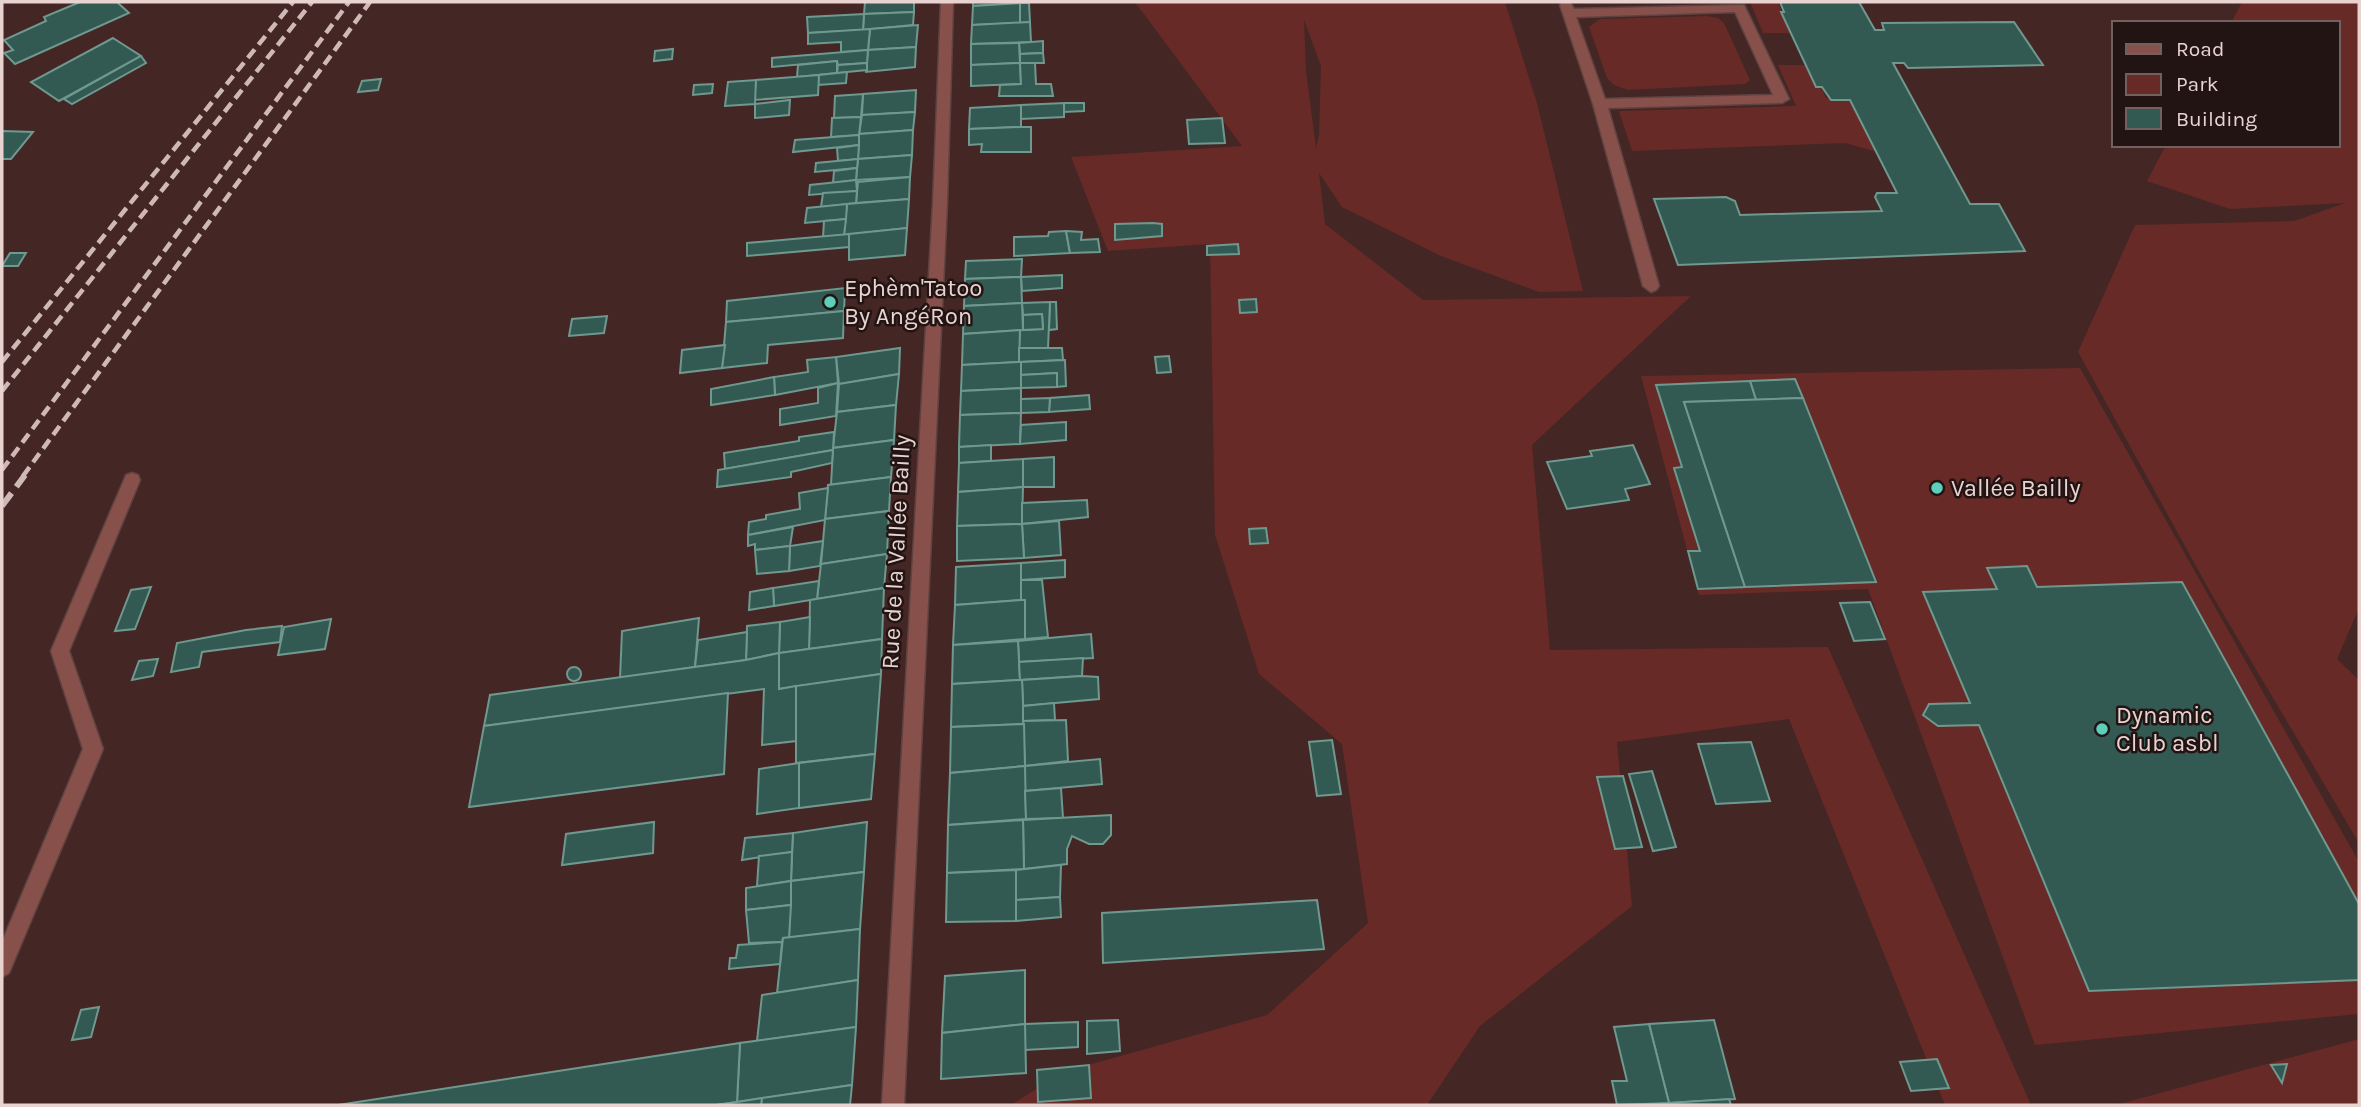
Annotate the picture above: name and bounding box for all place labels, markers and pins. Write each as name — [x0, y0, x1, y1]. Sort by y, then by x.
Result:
place label: Ephèm'Tatoo By AngéRon — [844, 274, 982, 330]
marker: Ephèm'Tatoo By AngéRon — [822, 294, 838, 310]
place label: Vallée Bailly — [1951, 474, 2081, 502]
marker: Vallée Bailly — [1929, 480, 1945, 496]
place label: Dynamic Club asbl — [2116, 701, 2219, 757]
marker: Dynamic Club asbl — [2094, 721, 2110, 737]

